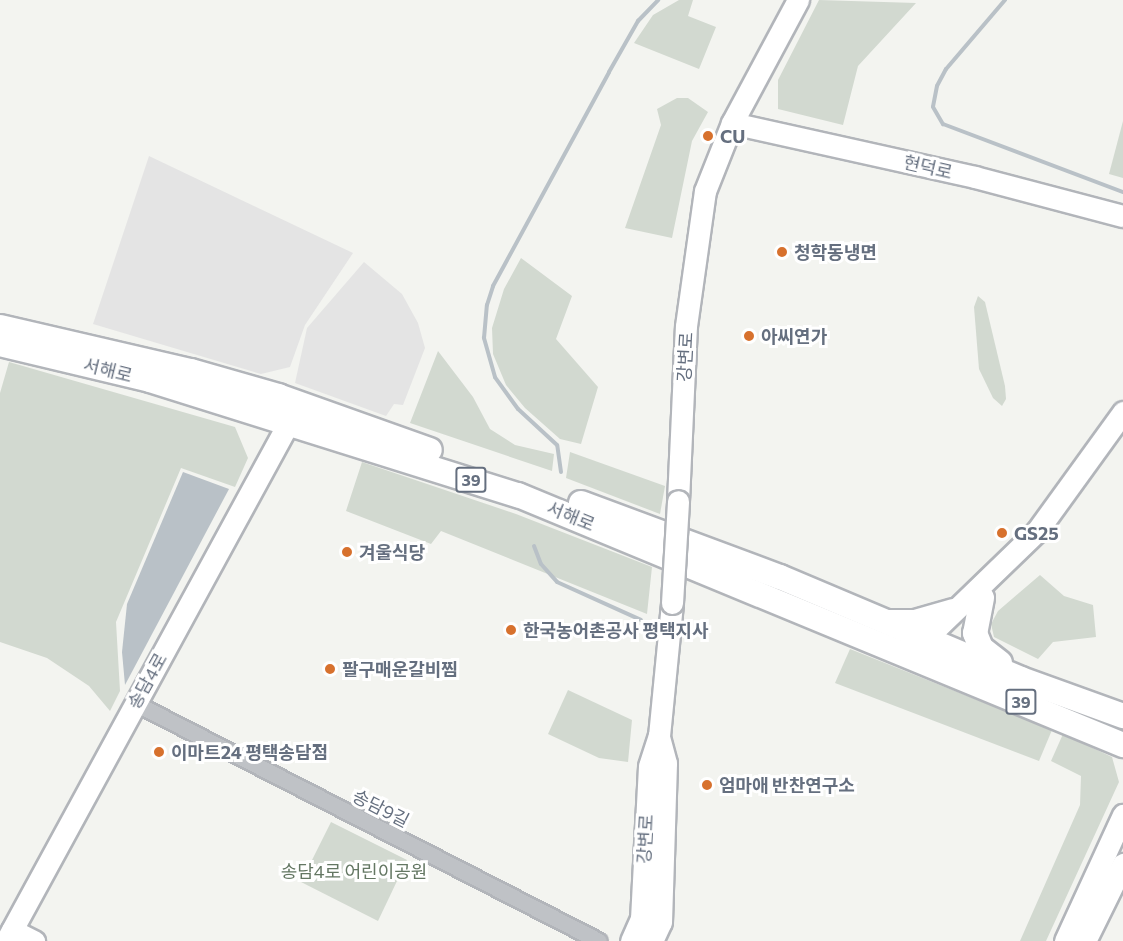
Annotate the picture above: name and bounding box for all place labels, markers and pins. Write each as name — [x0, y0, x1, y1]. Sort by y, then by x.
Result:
place label: CU — [720, 125, 745, 147]
marker: CU — [701, 129, 715, 143]
place label: 청학동냉면 — [794, 241, 877, 263]
marker: 청학동냉면 — [775, 245, 789, 259]
place label: 아씨연가 — [761, 325, 827, 347]
marker: 아씨연가 — [742, 329, 756, 343]
place label: GS25 — [1014, 522, 1059, 544]
marker: GS25 — [995, 526, 1009, 540]
place label: 겨울식당 — [359, 541, 425, 563]
marker: 겨울식당 — [340, 545, 354, 559]
place label: 한국농어촌공사 평택지사 — [523, 619, 709, 641]
marker: 한국농어촌공사 평택지사 — [504, 623, 518, 637]
place label: 팔구매운갈비찜 — [342, 658, 458, 680]
marker: 팔구매운갈비찜 — [323, 662, 337, 676]
place label: 이마트24 평택송담점 — [171, 741, 328, 763]
marker: 이마트24 평택송담점 — [152, 745, 166, 759]
place label: 엄마애 반찬연구소 — [719, 774, 855, 796]
marker: 엄마애 반찬연구소 — [700, 778, 714, 792]

